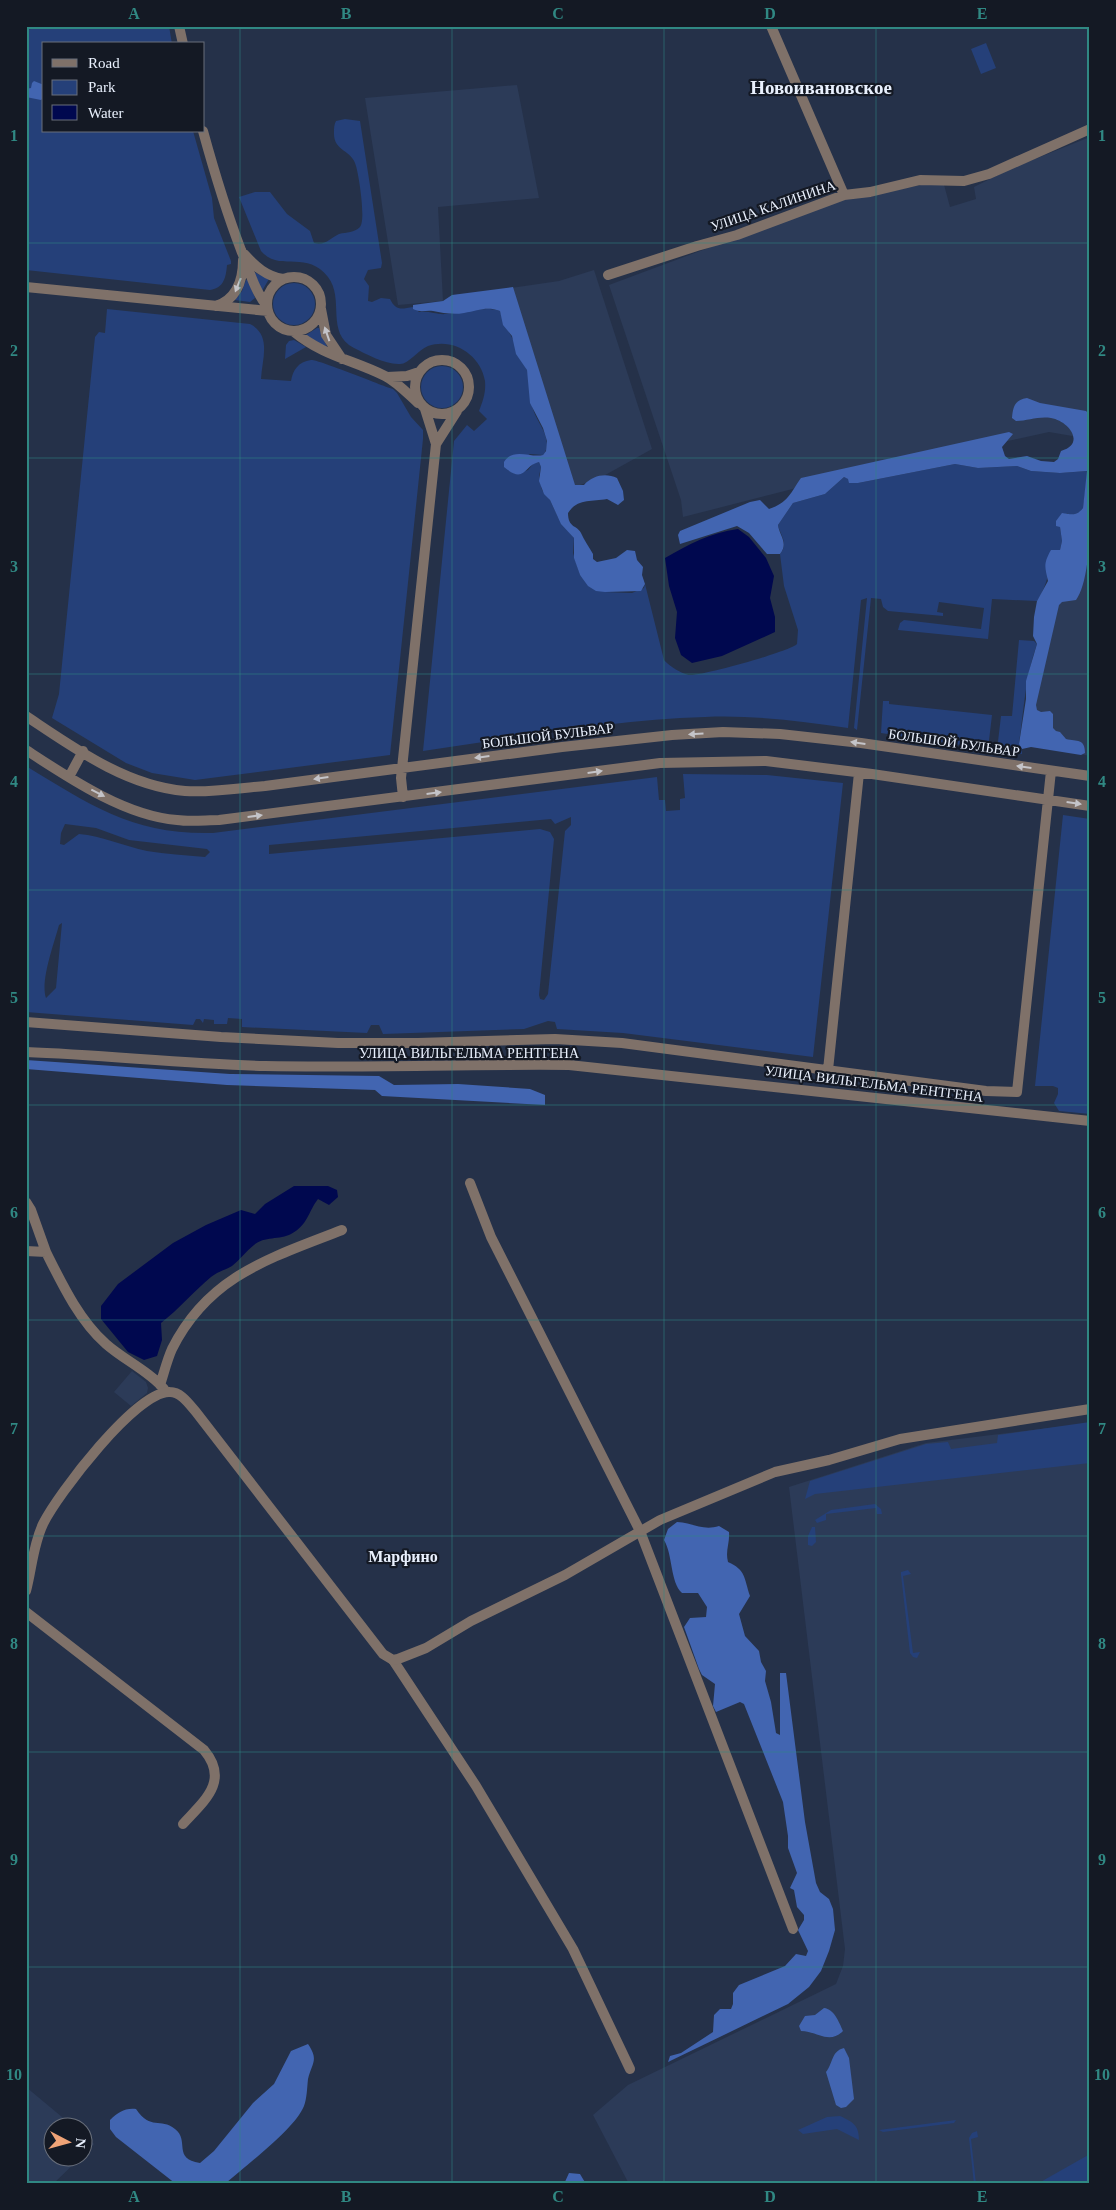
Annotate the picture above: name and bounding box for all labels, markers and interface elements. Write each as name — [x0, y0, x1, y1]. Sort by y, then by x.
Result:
text: A — [128, 5, 140, 22]
text: B — [341, 5, 352, 22]
text: C — [552, 5, 564, 22]
text: D — [764, 5, 776, 22]
text: E — [977, 5, 987, 22]
legend — [42, 42, 205, 132]
text: Road — [88, 55, 120, 71]
district label: Новоивановское — [750, 77, 892, 98]
text: Park — [88, 79, 116, 95]
text: Water — [88, 105, 123, 121]
text: 1 — [10, 127, 18, 144]
text: 1 — [1098, 127, 1106, 144]
street label: УЛИЦА КАЛИНИНА — [709, 177, 838, 234]
one-way arrow — [234, 278, 242, 293]
one-way arrow — [323, 326, 331, 341]
text: 2 — [10, 342, 18, 359]
text: 2 — [1098, 342, 1106, 359]
text: 3 — [10, 558, 18, 575]
text: 3 — [1098, 558, 1106, 575]
street label: БОЛЬШОЙ БУЛЬВАР — [481, 719, 615, 752]
street label: БОЛЬШОЙ БУЛЬВАР — [887, 725, 1021, 760]
one-way arrow — [688, 730, 704, 738]
one-way arrow — [849, 739, 865, 747]
one-way arrow — [474, 753, 490, 761]
one-way arrow — [1016, 763, 1032, 771]
one-way arrow — [587, 768, 603, 776]
text: 4 — [10, 773, 18, 790]
text: 4 — [1098, 773, 1106, 790]
one-way arrow — [313, 774, 329, 782]
one-way arrow — [91, 789, 105, 797]
one-way arrow — [426, 789, 442, 797]
one-way arrow — [1066, 800, 1082, 808]
one-way arrow — [247, 811, 263, 819]
text: 5 — [10, 989, 18, 1006]
text: 5 — [1098, 989, 1106, 1006]
street label: УЛИЦА ВИЛЬГЕЛЬМА РЕНТГЕНА — [359, 1046, 580, 1061]
street label: УЛИЦА ВИЛЬГЕЛЬМА РЕНТГЕНА — [764, 1063, 985, 1105]
text: 6 — [10, 1204, 18, 1221]
text: 6 — [1098, 1204, 1106, 1221]
text: 7 — [10, 1420, 18, 1437]
text: 7 — [1098, 1420, 1106, 1437]
district label: Марфино — [368, 1548, 438, 1566]
text: 8 — [10, 1635, 18, 1652]
text: 8 — [1098, 1635, 1106, 1652]
text: 9 — [10, 1851, 18, 1868]
text: 9 — [1098, 1851, 1106, 1868]
text: 10 — [6, 2066, 22, 2083]
text: 10 — [1094, 2066, 1110, 2083]
north arrow — [42, 2118, 92, 2168]
text: N — [72, 2137, 88, 2149]
text: A — [128, 2188, 140, 2205]
text: B — [341, 2188, 352, 2205]
text: C — [552, 2188, 564, 2205]
text: D — [764, 2188, 776, 2205]
text: E — [977, 2188, 987, 2205]

